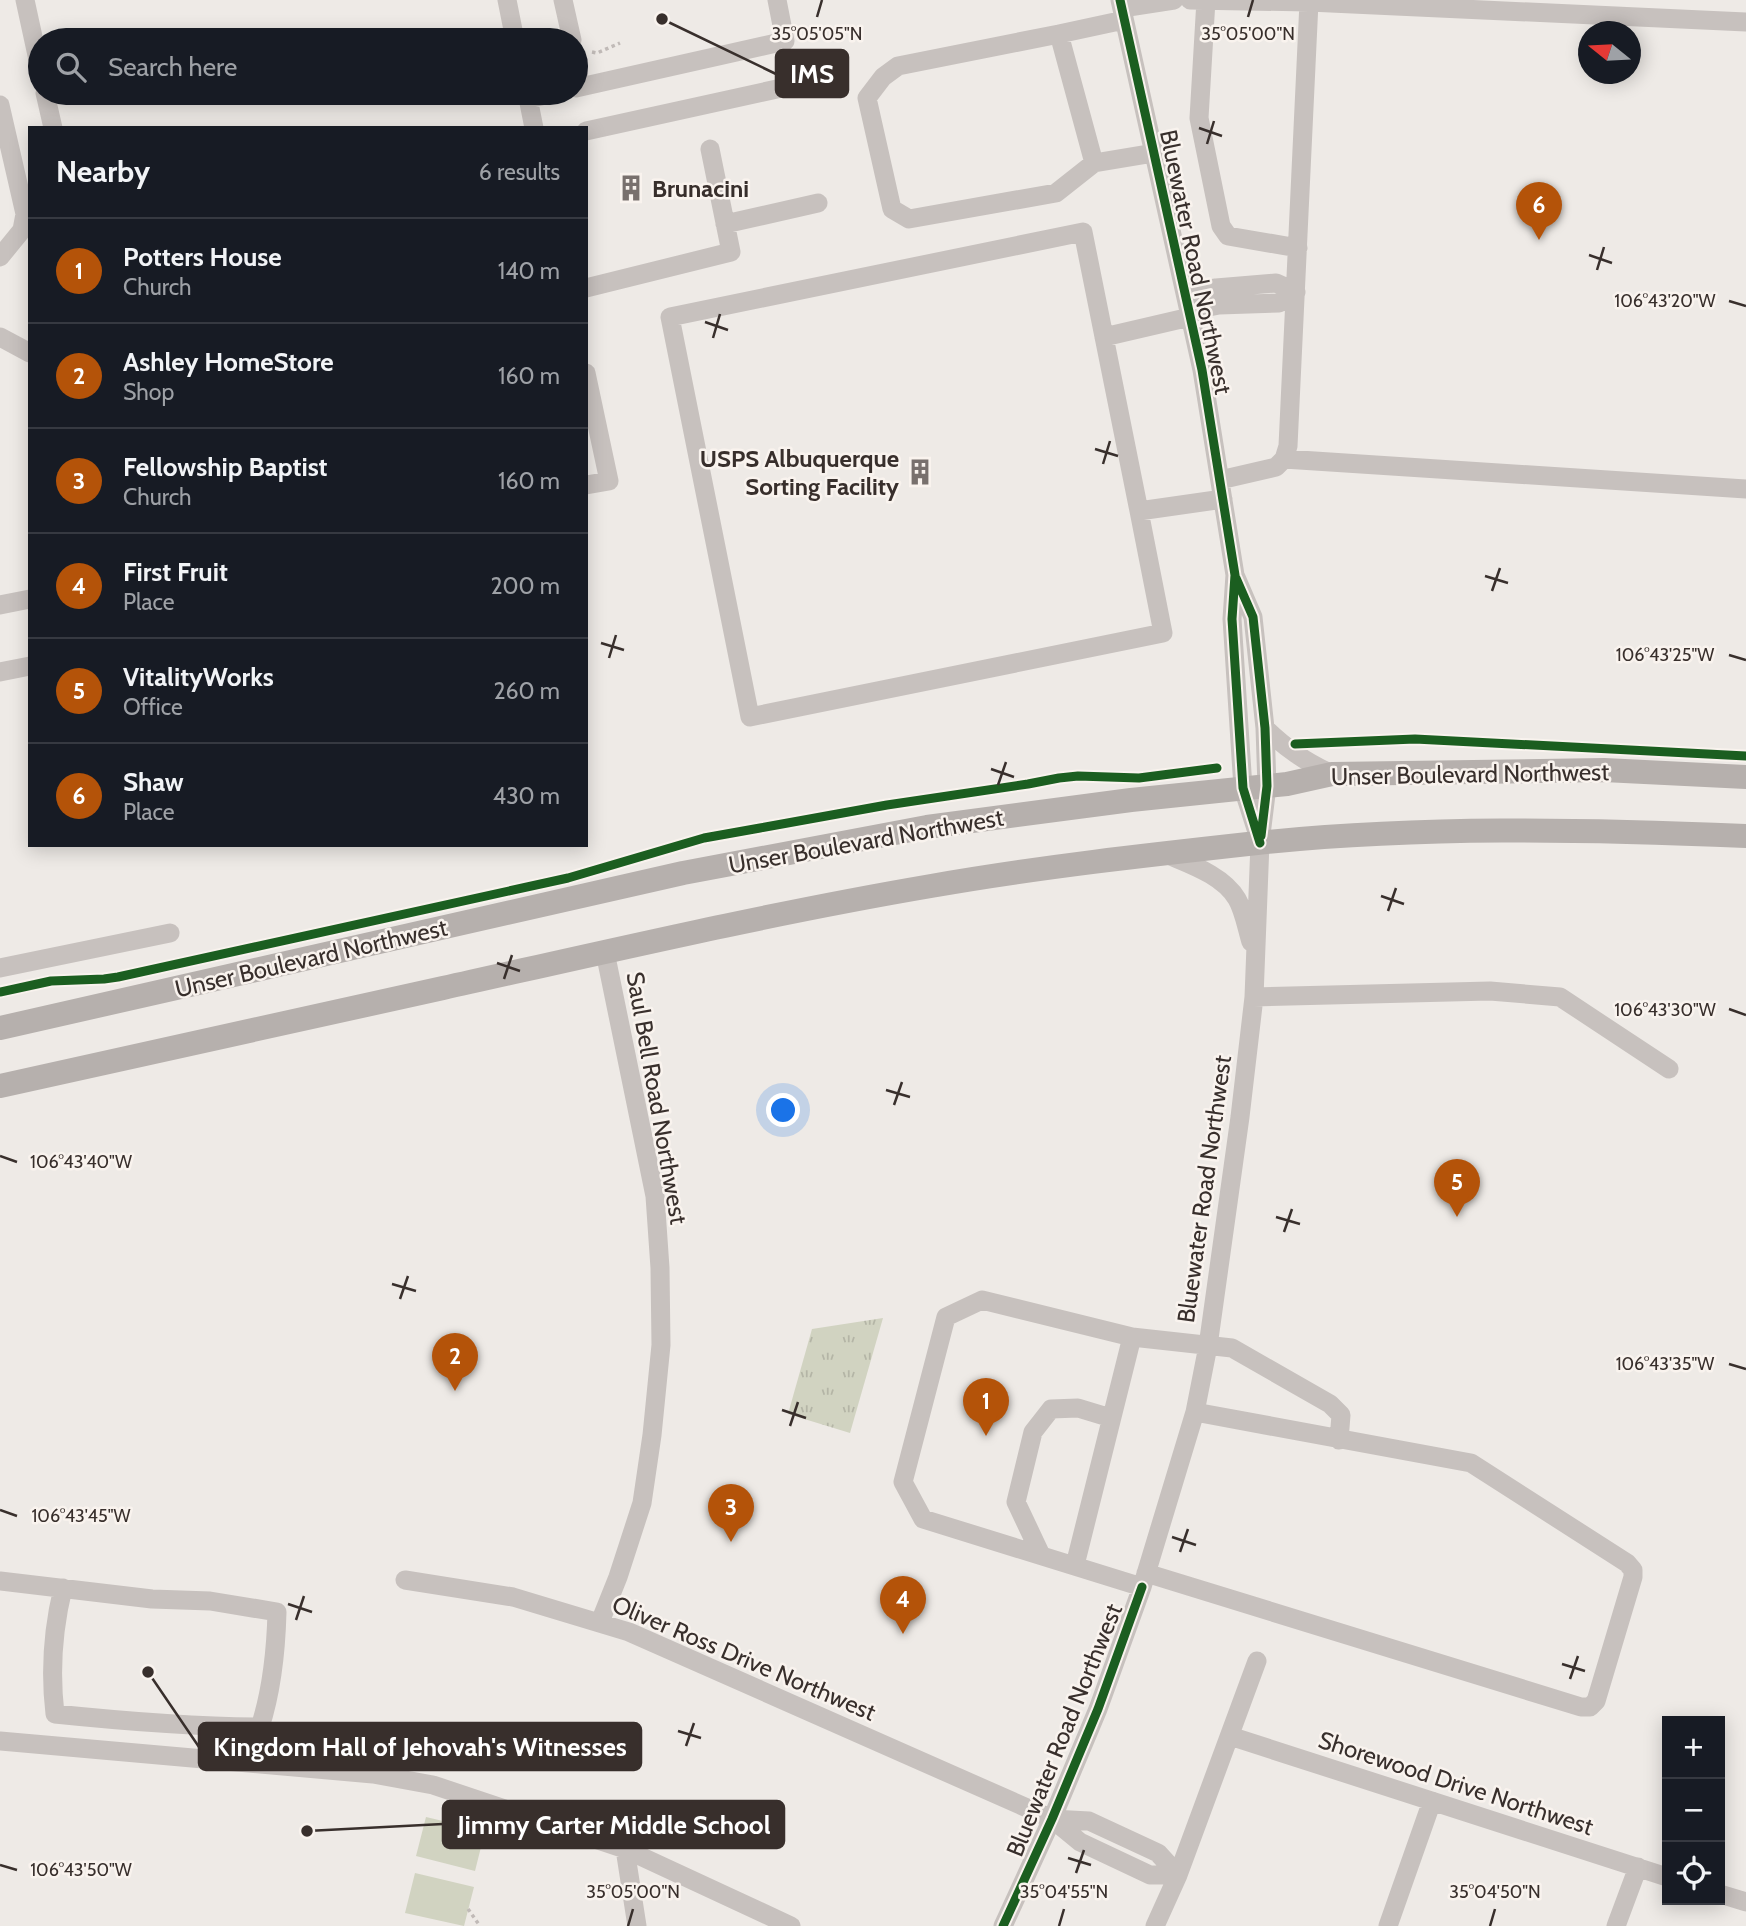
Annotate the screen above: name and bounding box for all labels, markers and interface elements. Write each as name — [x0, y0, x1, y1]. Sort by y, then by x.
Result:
north arrow — [1578, 21, 1641, 84]
text: 35°05'05"N — [772, 23, 862, 45]
text: 35°05'00"N — [1201, 23, 1295, 45]
search box — [28, 28, 588, 105]
icon: search — [52, 48, 90, 86]
callout: IMS — [776, 50, 848, 97]
text: Search here — [108, 51, 237, 83]
text: IMS — [790, 58, 834, 90]
street label: Bluewater Road Northwest — [1154, 127, 1238, 397]
text: Nearby — [56, 153, 150, 190]
text: 6 results — [479, 158, 560, 186]
building icon: Brunacini — [616, 173, 646, 203]
place label: Brunacini — [652, 174, 749, 203]
pin: 6 — [1516, 182, 1562, 240]
text: Potters House — [123, 241, 282, 273]
text: 1 — [75, 257, 83, 285]
text: 140 m — [498, 257, 560, 285]
text: Church — [123, 273, 192, 301]
text: 106°43'20"W — [1614, 290, 1716, 312]
text: Ashley HomeStore — [123, 346, 334, 378]
text: 2 — [73, 362, 85, 390]
text: 160 m — [498, 362, 560, 390]
text: Shop — [123, 378, 174, 406]
place label: USPS Albuquerque Sorting Facility — [700, 444, 899, 501]
text: Fellowship Baptist — [123, 451, 328, 483]
building icon: USPS Albuquerque Sorting Facility — [905, 457, 935, 487]
text: 3 — [73, 467, 85, 495]
text: 160 m — [498, 467, 560, 495]
text: Church — [123, 483, 192, 511]
text: First Fruit — [123, 556, 228, 588]
text: 4 — [72, 572, 86, 600]
text: 200 m — [490, 572, 560, 600]
text: Place — [123, 588, 175, 616]
text: 106°43'25"W — [1616, 644, 1714, 666]
text: VitalityWorks — [123, 661, 274, 693]
text: 5 — [73, 677, 85, 705]
text: 260 m — [493, 677, 560, 705]
text: Office — [123, 693, 183, 721]
street label: Unser Boulevard Northwest — [1331, 757, 1609, 791]
text: Shaw — [123, 766, 184, 798]
text: 6 — [73, 782, 85, 810]
text: 430 m — [493, 782, 560, 810]
text: Place — [123, 798, 175, 826]
street label: Unser Boulevard Northwest — [726, 803, 1006, 879]
street label: Unser Boulevard Northwest — [172, 913, 450, 1003]
street label: Saul Bell Road Northwest — [621, 970, 693, 1226]
text: 106°43'30"W — [1614, 999, 1716, 1021]
street label: Bluewater Road Northwest — [1171, 1053, 1237, 1325]
your location — [766, 1093, 800, 1127]
text: 106°43'40"W — [30, 1151, 132, 1173]
pin: 5 — [1434, 1159, 1480, 1217]
pin: 2 — [432, 1333, 478, 1391]
text: 106°43'35"W — [1616, 1353, 1714, 1375]
pin: 1 — [963, 1378, 1009, 1436]
pin: 3 — [708, 1484, 754, 1542]
text: 106°43'45"W — [31, 1505, 131, 1527]
pin: 4 — [880, 1576, 926, 1634]
street label: Oliver Ross Drive Northwest — [608, 1589, 880, 1727]
street label: Bluewater Road Northwest — [1000, 1599, 1128, 1861]
map controls — [1662, 1716, 1725, 1905]
button: + — [1662, 1716, 1725, 1779]
callout: Kingdom Hall of Jehovah's Witnesses — [199, 1723, 641, 1770]
street label: Shorewood Drive Northwest — [1315, 1725, 1597, 1841]
text: Kingdom Hall of Jehovah's Witnesses — [213, 1731, 627, 1763]
button: − — [1662, 1779, 1725, 1842]
callout: Jimmy Carter Middle School — [443, 1801, 784, 1848]
text: Jimmy Carter Middle School — [456, 1809, 771, 1841]
button: locate — [1662, 1842, 1725, 1905]
text: 106°43'50"W — [30, 1859, 132, 1881]
text: 35°05'00"N — [586, 1881, 680, 1903]
text: 35°04'55"N — [1020, 1881, 1108, 1903]
text: 35°04'50"N — [1449, 1881, 1541, 1903]

